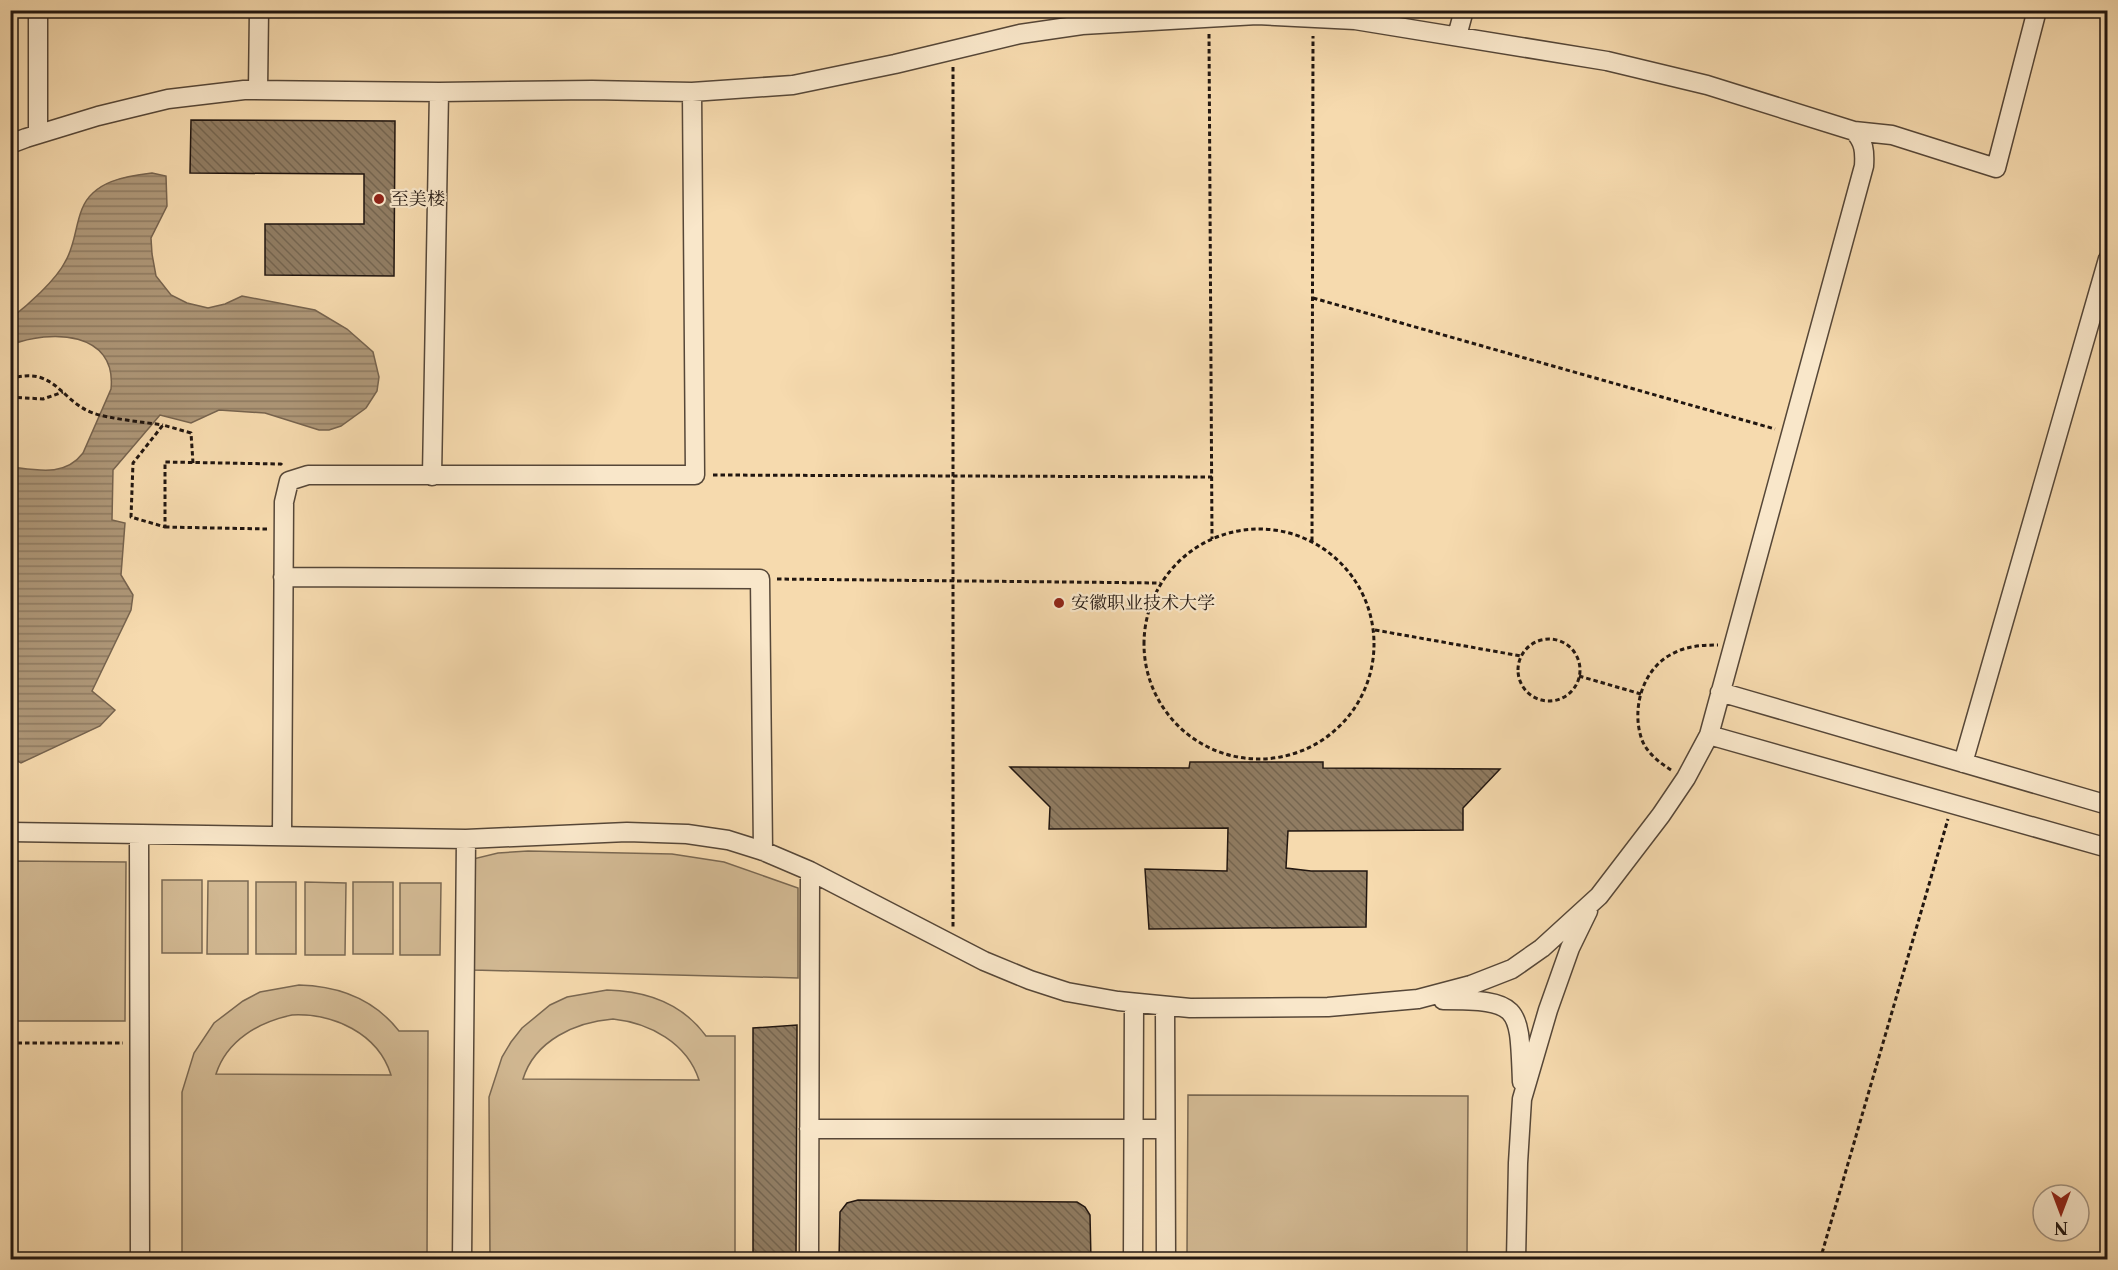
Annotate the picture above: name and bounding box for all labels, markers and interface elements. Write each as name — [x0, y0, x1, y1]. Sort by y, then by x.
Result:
place label: 至美楼 — [391, 188, 445, 210]
marker: 至美楼 — [372, 192, 386, 206]
place label: 安徽职业技术大学 — [1071, 592, 1215, 614]
marker: 安徽职业技术大学 — [1052, 596, 1066, 610]
north arrow — [2031, 1183, 2091, 1243]
text: N — [2054, 1218, 2068, 1238]

